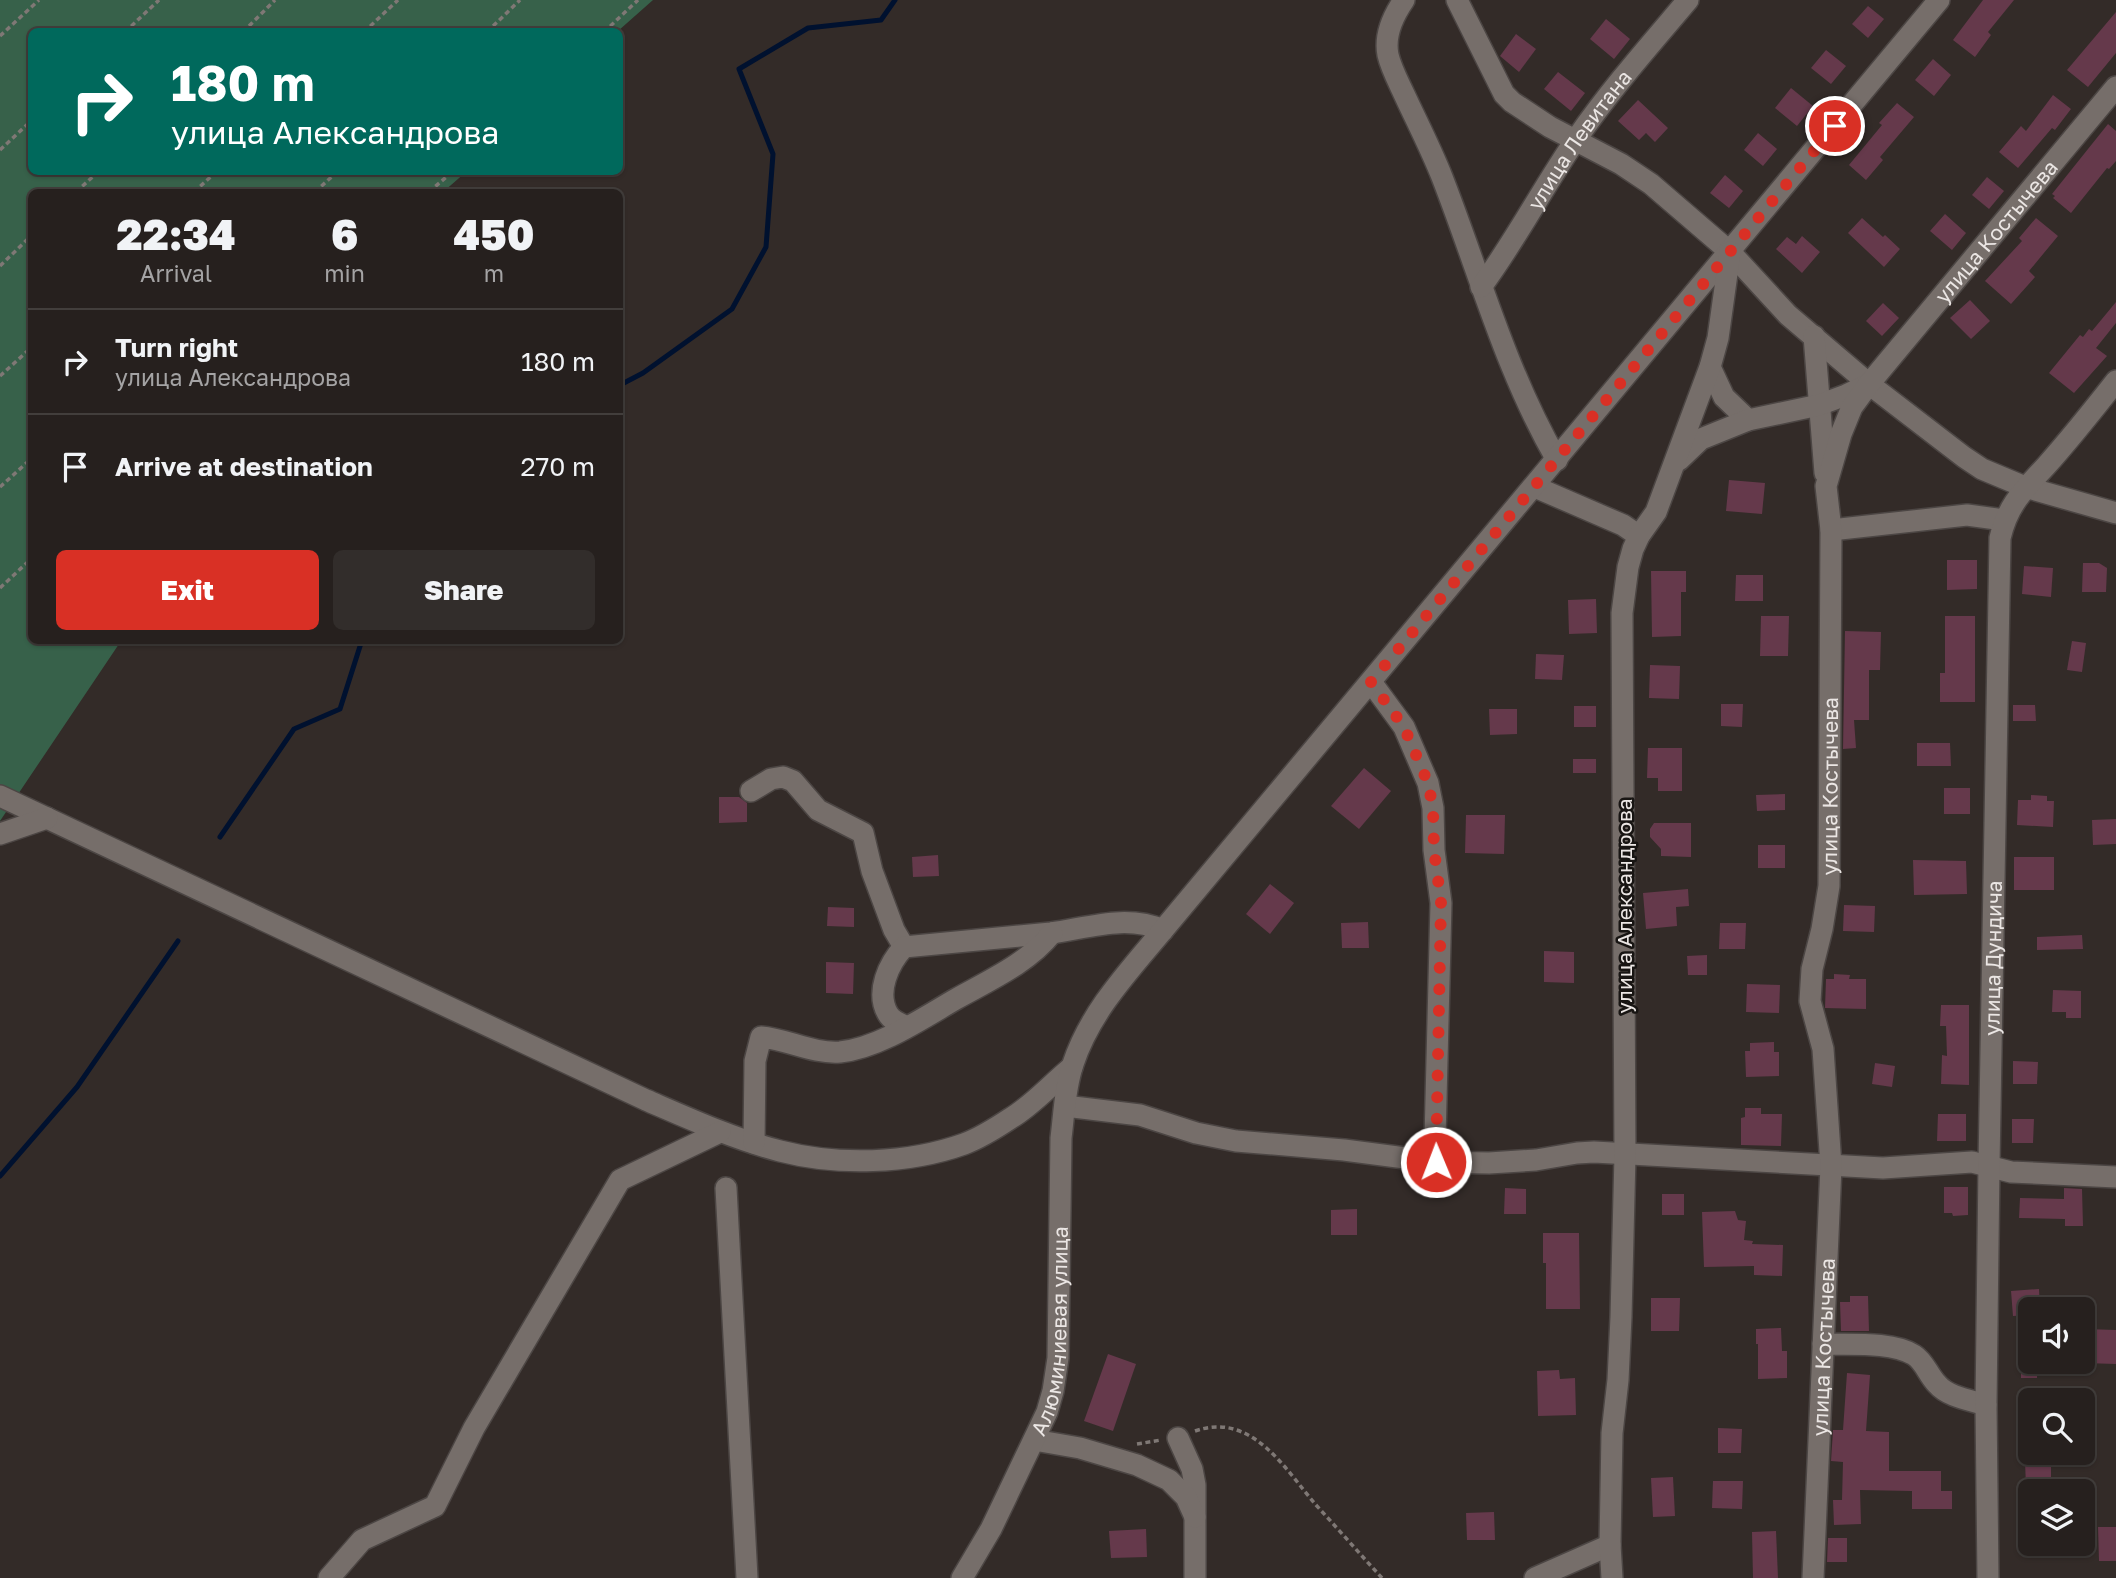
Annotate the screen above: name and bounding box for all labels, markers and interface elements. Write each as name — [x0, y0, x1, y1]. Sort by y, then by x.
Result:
text: 180 m — [171, 53, 315, 112]
icon: right — [56, 56, 147, 147]
street label: улица Левитана — [1521, 64, 1637, 215]
pin — [1805, 96, 1865, 156]
icon: arrive — [1816, 107, 1854, 145]
text: улица Александрова — [171, 113, 499, 151]
street label: улица Костычева — [1929, 154, 2063, 308]
text: 22:34 — [117, 209, 236, 259]
text: 6 — [331, 209, 358, 259]
text: 450 — [454, 209, 534, 259]
text: Arrival — [140, 259, 212, 287]
text: min — [324, 259, 365, 287]
text: m — [484, 259, 504, 287]
text: Turn right — [115, 332, 238, 363]
icon: right — [56, 343, 94, 381]
text: 180 m — [521, 346, 595, 377]
text: улица Александрова — [115, 363, 351, 391]
icon: arrive — [56, 448, 94, 486]
text: Arrive at destination — [115, 451, 373, 482]
text: 270 m — [521, 451, 595, 482]
button: Exit — [56, 550, 319, 630]
button: Share — [333, 550, 595, 630]
street label: улица Костычева — [1816, 697, 1843, 876]
street label: улица Александрова — [1611, 798, 1637, 1014]
street label: улица Дундича — [1978, 880, 2007, 1036]
position arrow — [1399, 1125, 1473, 1199]
street label: Алюминиевая улица — [1025, 1226, 1073, 1440]
street label: улица Костычева — [1806, 1258, 1840, 1437]
map controls — [2018, 1297, 2095, 1556]
button: sound — [2018, 1297, 2095, 1374]
button: search — [2018, 1388, 2095, 1465]
button: layers — [2018, 1479, 2095, 1556]

